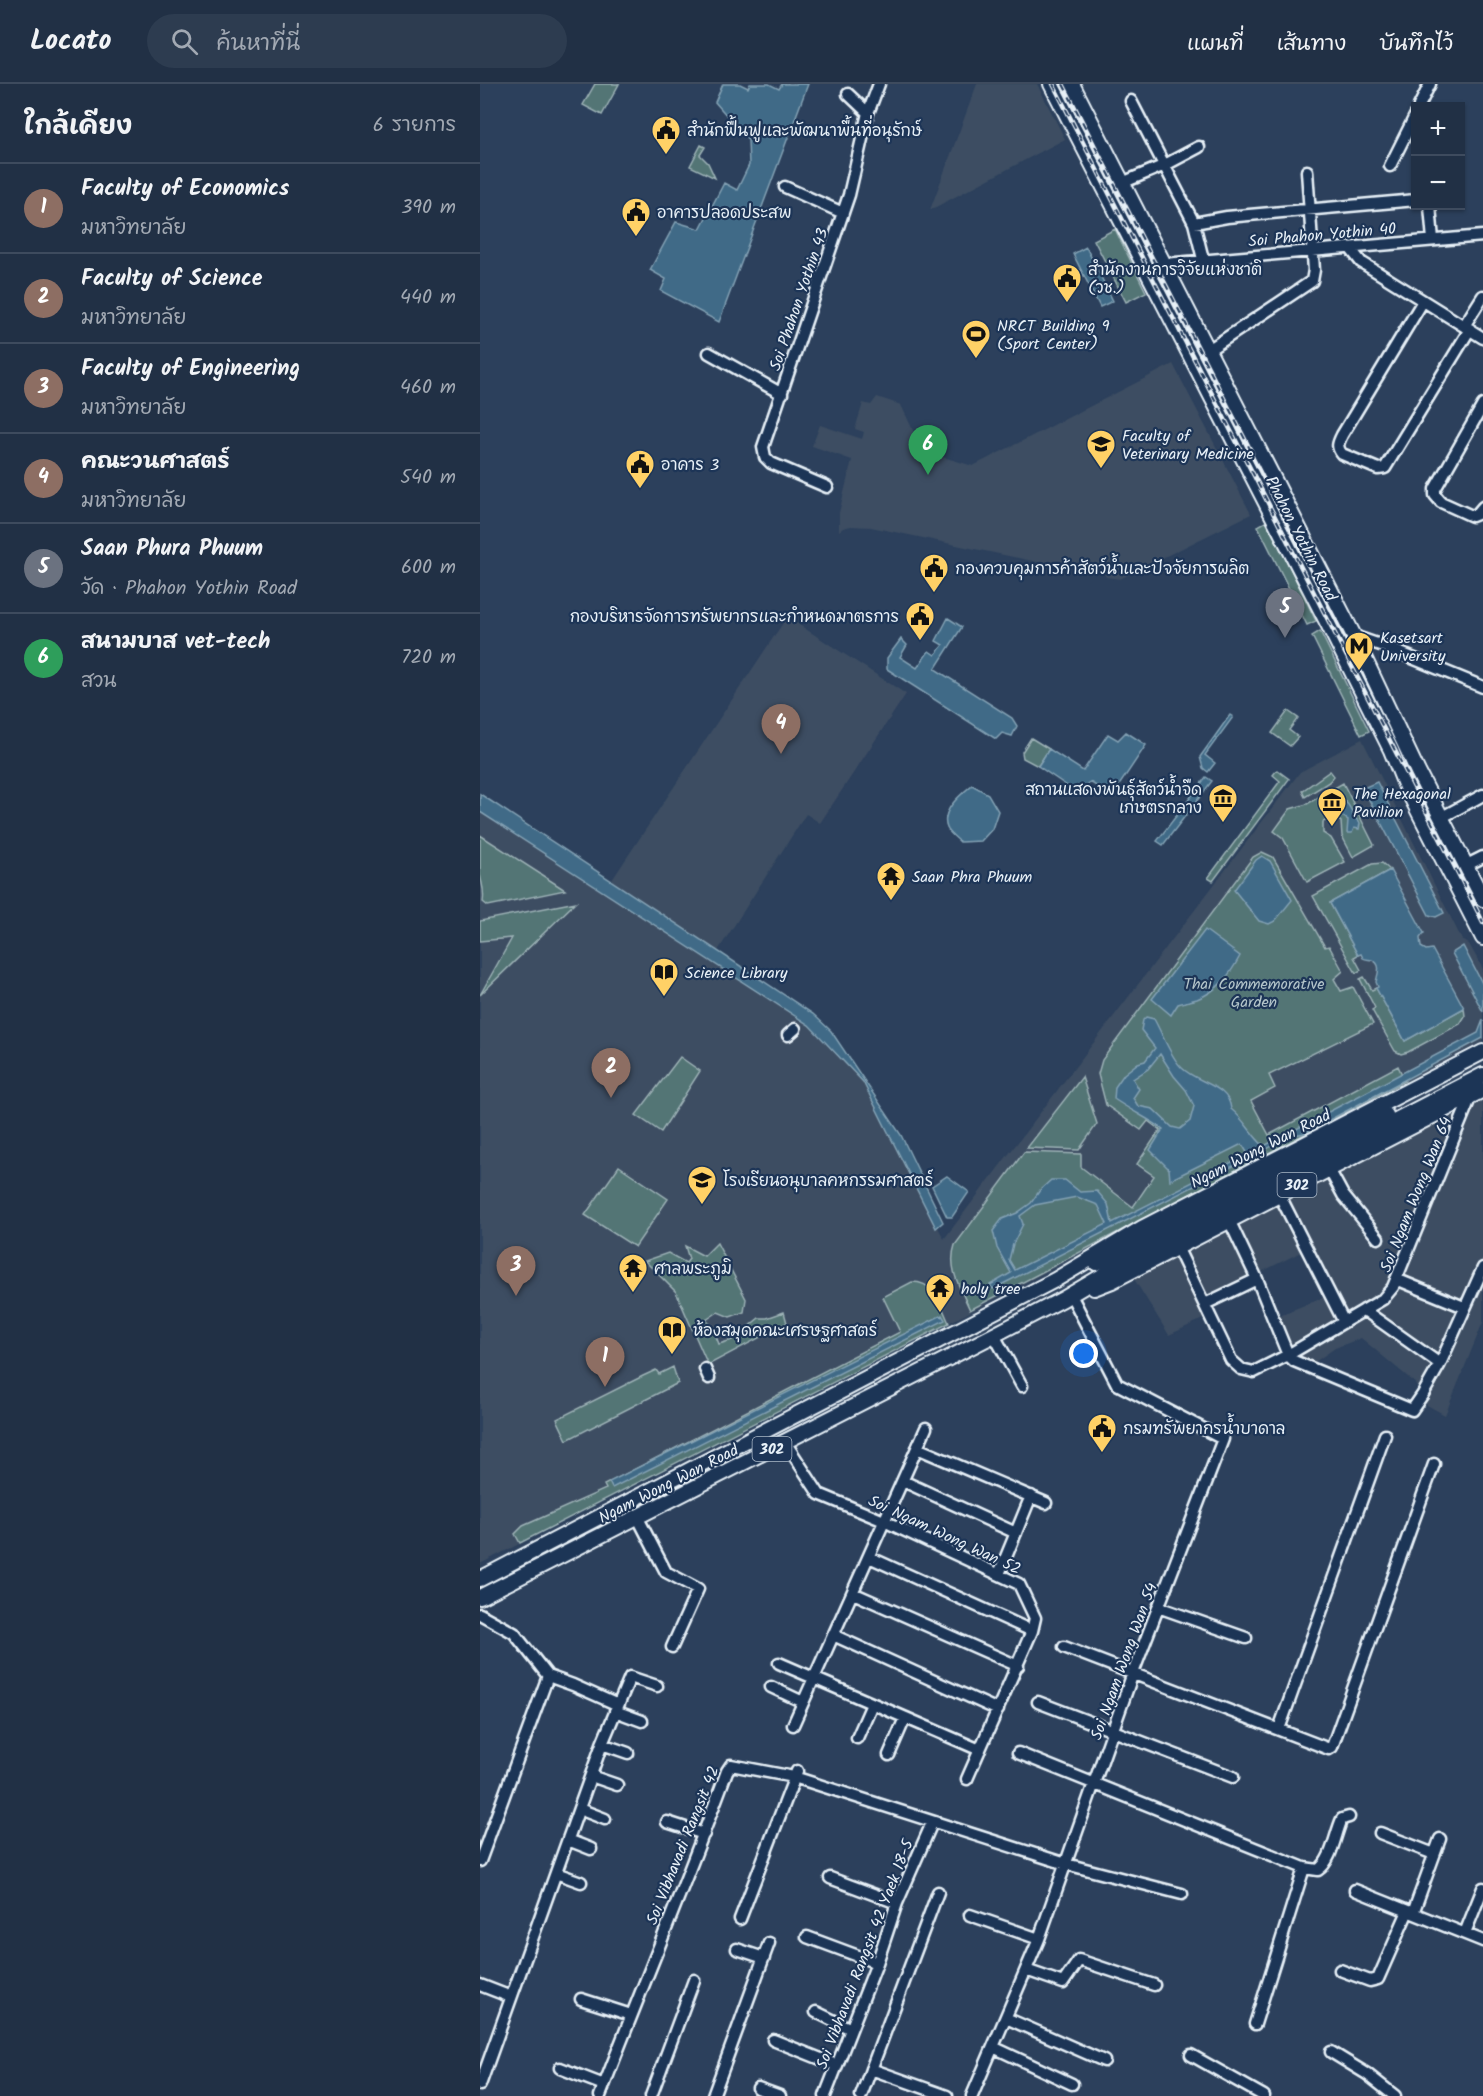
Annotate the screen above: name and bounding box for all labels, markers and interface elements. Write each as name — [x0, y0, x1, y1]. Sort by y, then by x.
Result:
search box — [147, 14, 567, 68]
text: Locato — [30, 19, 111, 64]
icon: search — [168, 25, 201, 58]
text: ค้นหาที่นี่ — [216, 27, 300, 62]
text: แผนที่ — [1187, 28, 1244, 61]
text: เส้นทาง — [1277, 28, 1346, 61]
text: บันทึกไว้ — [1379, 28, 1453, 61]
map controls — [1411, 102, 1465, 210]
button: + — [1411, 102, 1465, 156]
text: ใกล้เคียง — [24, 106, 132, 148]
text: 6 รายการ — [373, 110, 456, 142]
public building icon: สำนักฟื้นฟูและพัฒนาพื้นที่อนุรักษ์ — [650, 114, 682, 156]
place label: สำนักฟื้นฟูและพัฒนาพื้นที่อนุรักษ์ — [687, 115, 923, 144]
button: − — [1411, 156, 1465, 210]
text: Faculty of Economics — [81, 172, 289, 207]
text: 1 — [40, 192, 47, 224]
text: 390 m — [401, 192, 456, 224]
public building icon: อาคารปลอดประสพ — [620, 196, 652, 238]
place label: อาคารปลอดประสพ — [657, 201, 791, 226]
text: มหาวิทยาลัย — [81, 213, 186, 245]
street label: Soi Phahon Yothin 40 — [1247, 217, 1397, 254]
street label: Soi Phahon Yothin 43 — [763, 225, 836, 374]
place label: สำนักงานการวิจัยแห่งชาติ (วช.) — [1088, 258, 1262, 301]
text: Faculty of Science — [81, 262, 262, 297]
public building icon: สำนักงานการวิจัยแห่งชาติ (วช.) — [1051, 262, 1083, 304]
text: 2 — [38, 282, 49, 314]
text: 440 m — [400, 282, 456, 314]
text: มหาวิทยาลัย — [81, 303, 186, 335]
place label: NRCT Building 9 (Sport Center) — [997, 314, 1110, 357]
sports icon: NRCT Building 9 (Sport Center) — [960, 318, 992, 360]
text: Faculty of Engineering — [81, 352, 300, 387]
text: 3 — [38, 372, 49, 404]
text: 460 m — [400, 372, 456, 404]
text: มหาวิทยาลัย — [81, 393, 186, 425]
place label: Faculty of Veterinary Medicine — [1122, 424, 1254, 467]
pin: 6 — [908, 426, 948, 475]
school or university icon: Faculty of Veterinary Medicine — [1085, 428, 1117, 470]
text: คณะวนศาสตร์ — [81, 445, 230, 480]
public building icon: อาคาร 3 — [624, 448, 656, 490]
place label: อาคาร 3 — [661, 453, 719, 478]
text: 4 — [38, 462, 49, 494]
text: 540 m — [400, 462, 456, 494]
street label: Phahon Yothin Road — [1258, 472, 1343, 607]
text: มหาวิทยาลัย — [81, 486, 186, 518]
text: Saan Phura Phuum — [81, 532, 263, 567]
text: 5 — [38, 552, 49, 584]
text: 600 m — [401, 552, 456, 584]
public building icon: กองควบคุมการค้าสัตว์น้ำและปัจจัยการผลิต — [918, 552, 950, 594]
place label: กองควบคุมการค้าสัตว์น้ำและปัจจัยการผลิต — [955, 553, 1250, 582]
text: วัด · Phahon Yothin Road — [81, 573, 297, 605]
pin: 5 — [1266, 588, 1304, 638]
public building icon: กองบริหารจัดการทรัพยากรและกำหนดมาตรการ — [904, 600, 936, 642]
place label: กองบริหารจัดการทรัพยากรและกำหนดมาตรการ — [570, 605, 899, 630]
text: สนามบาส vet-tech — [81, 625, 270, 660]
place label: Kasetsart University — [1380, 626, 1446, 669]
metro station icon: Kasetsart University — [1343, 630, 1375, 672]
text: 6 — [38, 642, 49, 674]
text: 720 m — [401, 642, 456, 674]
text: สวน — [81, 666, 117, 698]
pin: 4 — [762, 704, 800, 754]
place label: สถานแสดงพันธุ์สัตว์น้ำจืด เกษตรกลาง — [1025, 774, 1202, 821]
museum icon: สถานแสดงพันธุ์สัตว์น้ำจืด เกษตรกลาง — [1207, 782, 1239, 824]
place label: The Hexagonal Pavilion — [1353, 782, 1451, 825]
museum icon: The Hexagonal Pavilion — [1316, 786, 1348, 828]
temple icon: Saan Phra Phuum — [875, 860, 907, 902]
place label: Saan Phra Phuum — [912, 865, 1033, 890]
library icon: Science Library — [648, 956, 680, 998]
place label: Science Library — [685, 961, 788, 986]
park label: Thai Commemorative Garden — [1183, 972, 1325, 1015]
pin: 2 — [592, 1048, 630, 1098]
street label: Ngam Wong Wan Road — [1186, 1103, 1336, 1196]
street label: Soi Ngam Wong Wan 64 — [1374, 1113, 1459, 1276]
school or university icon: โรงเรียนอนุบาลคหกรรมศาสตร์ — [686, 1164, 718, 1206]
place label: โรงเรียนอนุบาลคหกรรมศาสตร์ — [723, 1169, 934, 1194]
road number: 302 — [1278, 1173, 1316, 1197]
pin: 3 — [496, 1246, 536, 1296]
temple icon: ศาลพระภูมิ — [617, 1252, 649, 1294]
place label: ศาลพระภูมิ — [654, 1257, 732, 1282]
temple icon: holy tree — [924, 1272, 956, 1314]
place label: holy tree — [961, 1277, 1021, 1302]
library icon: ห้องสมุดคณะเศรษฐศาสตร์ — [656, 1314, 688, 1356]
place label: ห้องสมุดคณะเศรษฐศาสตร์ — [693, 1319, 878, 1344]
pin: 1 — [586, 1338, 624, 1387]
your location — [1069, 1339, 1098, 1368]
public building icon: กรมทรัพยากรน้ำบาดาล — [1086, 1412, 1118, 1454]
place label: กรมทรัพยากรน้ำบาดาล — [1123, 1413, 1285, 1442]
road number: 302 — [752, 1437, 792, 1461]
street label: Ngam Wong Wan Road — [594, 1438, 744, 1531]
street label: Soi Ngam Wong Wan 52 — [864, 1489, 1025, 1582]
street label: Soi Ngam Wong Wan 54 — [1084, 1579, 1165, 1744]
street label: Soi Vibhavadi Rangsit 42 — [640, 1762, 727, 1929]
street label: Soi Vibhavadi Rangsit 42 Yaek 18-5 — [810, 1835, 921, 2073]

